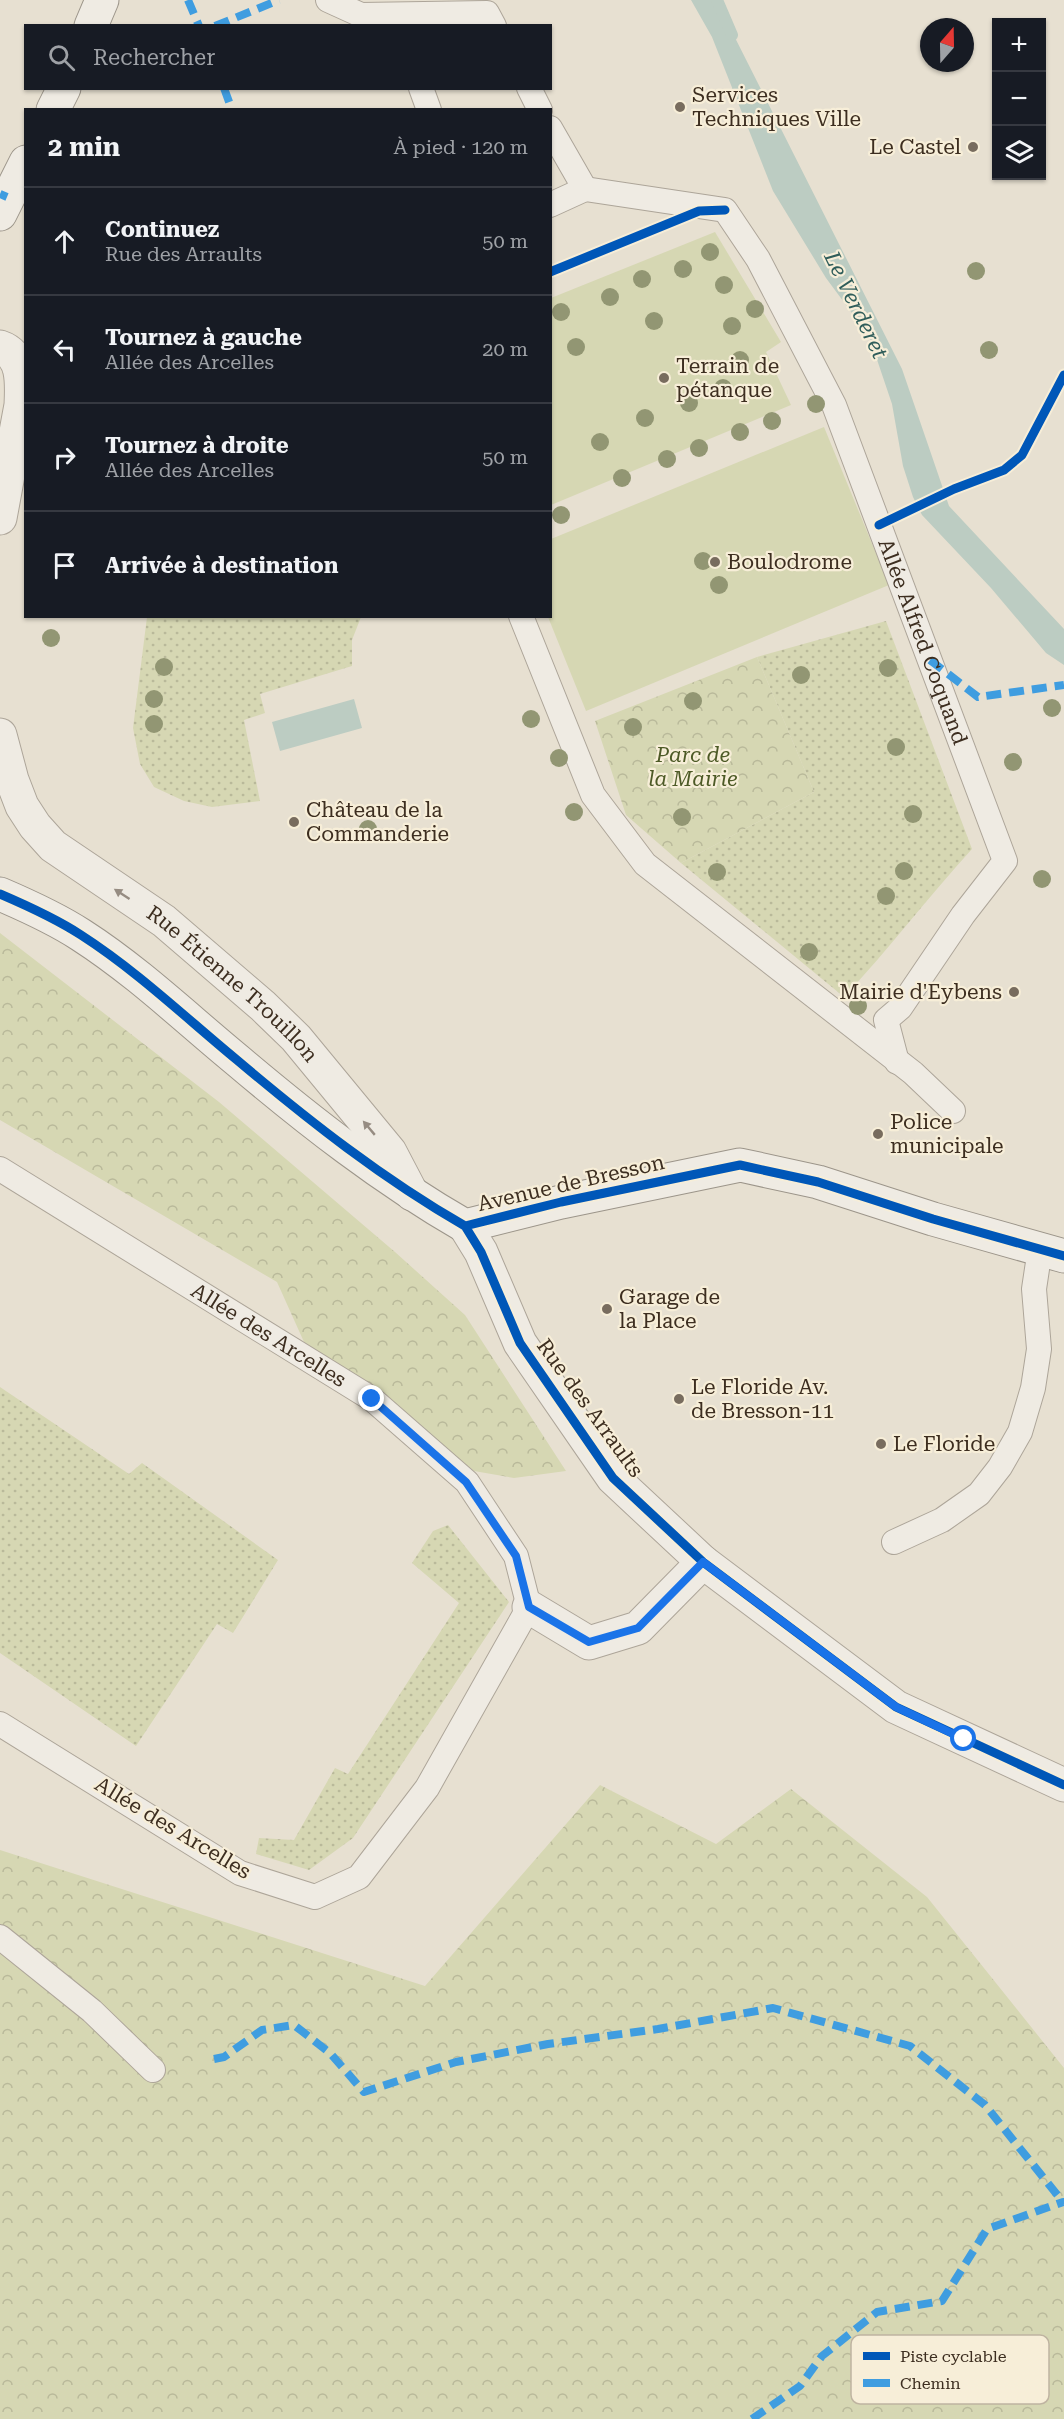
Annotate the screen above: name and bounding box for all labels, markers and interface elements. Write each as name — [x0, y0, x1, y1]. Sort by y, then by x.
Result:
north arrow — [920, 18, 974, 72]
map controls — [992, 18, 1046, 180]
button: + — [992, 18, 1046, 72]
search box — [24, 24, 552, 90]
icon: search — [45, 41, 78, 74]
text: Rechercher — [93, 45, 215, 70]
button: − — [992, 72, 1046, 126]
place label: Services Techniques Ville — [692, 83, 861, 131]
marker: Services Techniques Ville — [673, 100, 687, 114]
button: layers — [992, 126, 1046, 180]
text: 2 min — [48, 132, 120, 162]
text: À pied · 120 m — [394, 135, 528, 159]
place label: Le Castel — [869, 135, 962, 159]
marker: Le Castel — [966, 140, 980, 154]
text: Continuez — [105, 217, 219, 242]
icon: ahead — [48, 225, 81, 258]
text: 50 m — [482, 229, 528, 253]
text: Rue des Arraults — [105, 242, 262, 266]
water label: Le Verderet — [819, 246, 893, 364]
text: Tournez à gauche — [105, 325, 302, 350]
icon: left — [48, 333, 81, 366]
text: 20 m — [482, 337, 528, 361]
text: Allée des Arcelles — [105, 350, 274, 374]
place label: Terrain de pétanque — [676, 354, 779, 402]
marker: Terrain de pétanque — [657, 371, 671, 385]
text: Tournez à droite — [105, 433, 289, 458]
icon: right — [48, 441, 81, 474]
text: 50 m — [482, 445, 528, 469]
text: Allée des Arcelles — [105, 458, 274, 482]
street label: Allée Alfred Coquand — [873, 535, 972, 748]
icon: arrive — [48, 549, 81, 582]
place label: Boulodrome — [727, 550, 852, 574]
text: Arrivée à destination — [105, 553, 339, 578]
marker: Boulodrome — [708, 555, 722, 569]
park label: Parc de la Mairie — [648, 743, 738, 791]
place label: Château de la Commanderie — [306, 798, 449, 846]
marker: Château de la Commanderie — [287, 815, 301, 829]
one-way arrow — [114, 888, 130, 899]
street label: Rue Étienne Trouillon — [142, 901, 323, 1067]
place label: Mairie d'Eybens — [839, 980, 1002, 1004]
marker: Mairie d'Eybens — [1007, 985, 1021, 999]
place label: Police municipale — [890, 1110, 1004, 1158]
one-way arrow — [363, 1121, 376, 1136]
marker: Police municipale — [871, 1127, 885, 1141]
street label: Avenue de Bresson — [475, 1150, 667, 1216]
street label: Allée des Arcelles — [187, 1278, 351, 1392]
place label: Garage de la Place — [619, 1285, 720, 1333]
marker: Garage de la Place — [600, 1302, 614, 1316]
street label: Rue des Arraults — [532, 1334, 648, 1482]
place label: Le Floride Av. de Bresson-11 — [691, 1375, 834, 1423]
route end — [358, 1385, 384, 1411]
marker: Le Floride Av. de Bresson-11 — [672, 1392, 686, 1406]
place label: Le Floride — [893, 1432, 995, 1456]
marker: Le Floride — [874, 1437, 888, 1451]
route start — [950, 1725, 976, 1751]
street label: Allée des Arcelles — [91, 1772, 255, 1884]
legend — [851, 2335, 1049, 2404]
text: Piste cyclable — [900, 2347, 1007, 2366]
text: Chemin — [900, 2374, 961, 2393]

